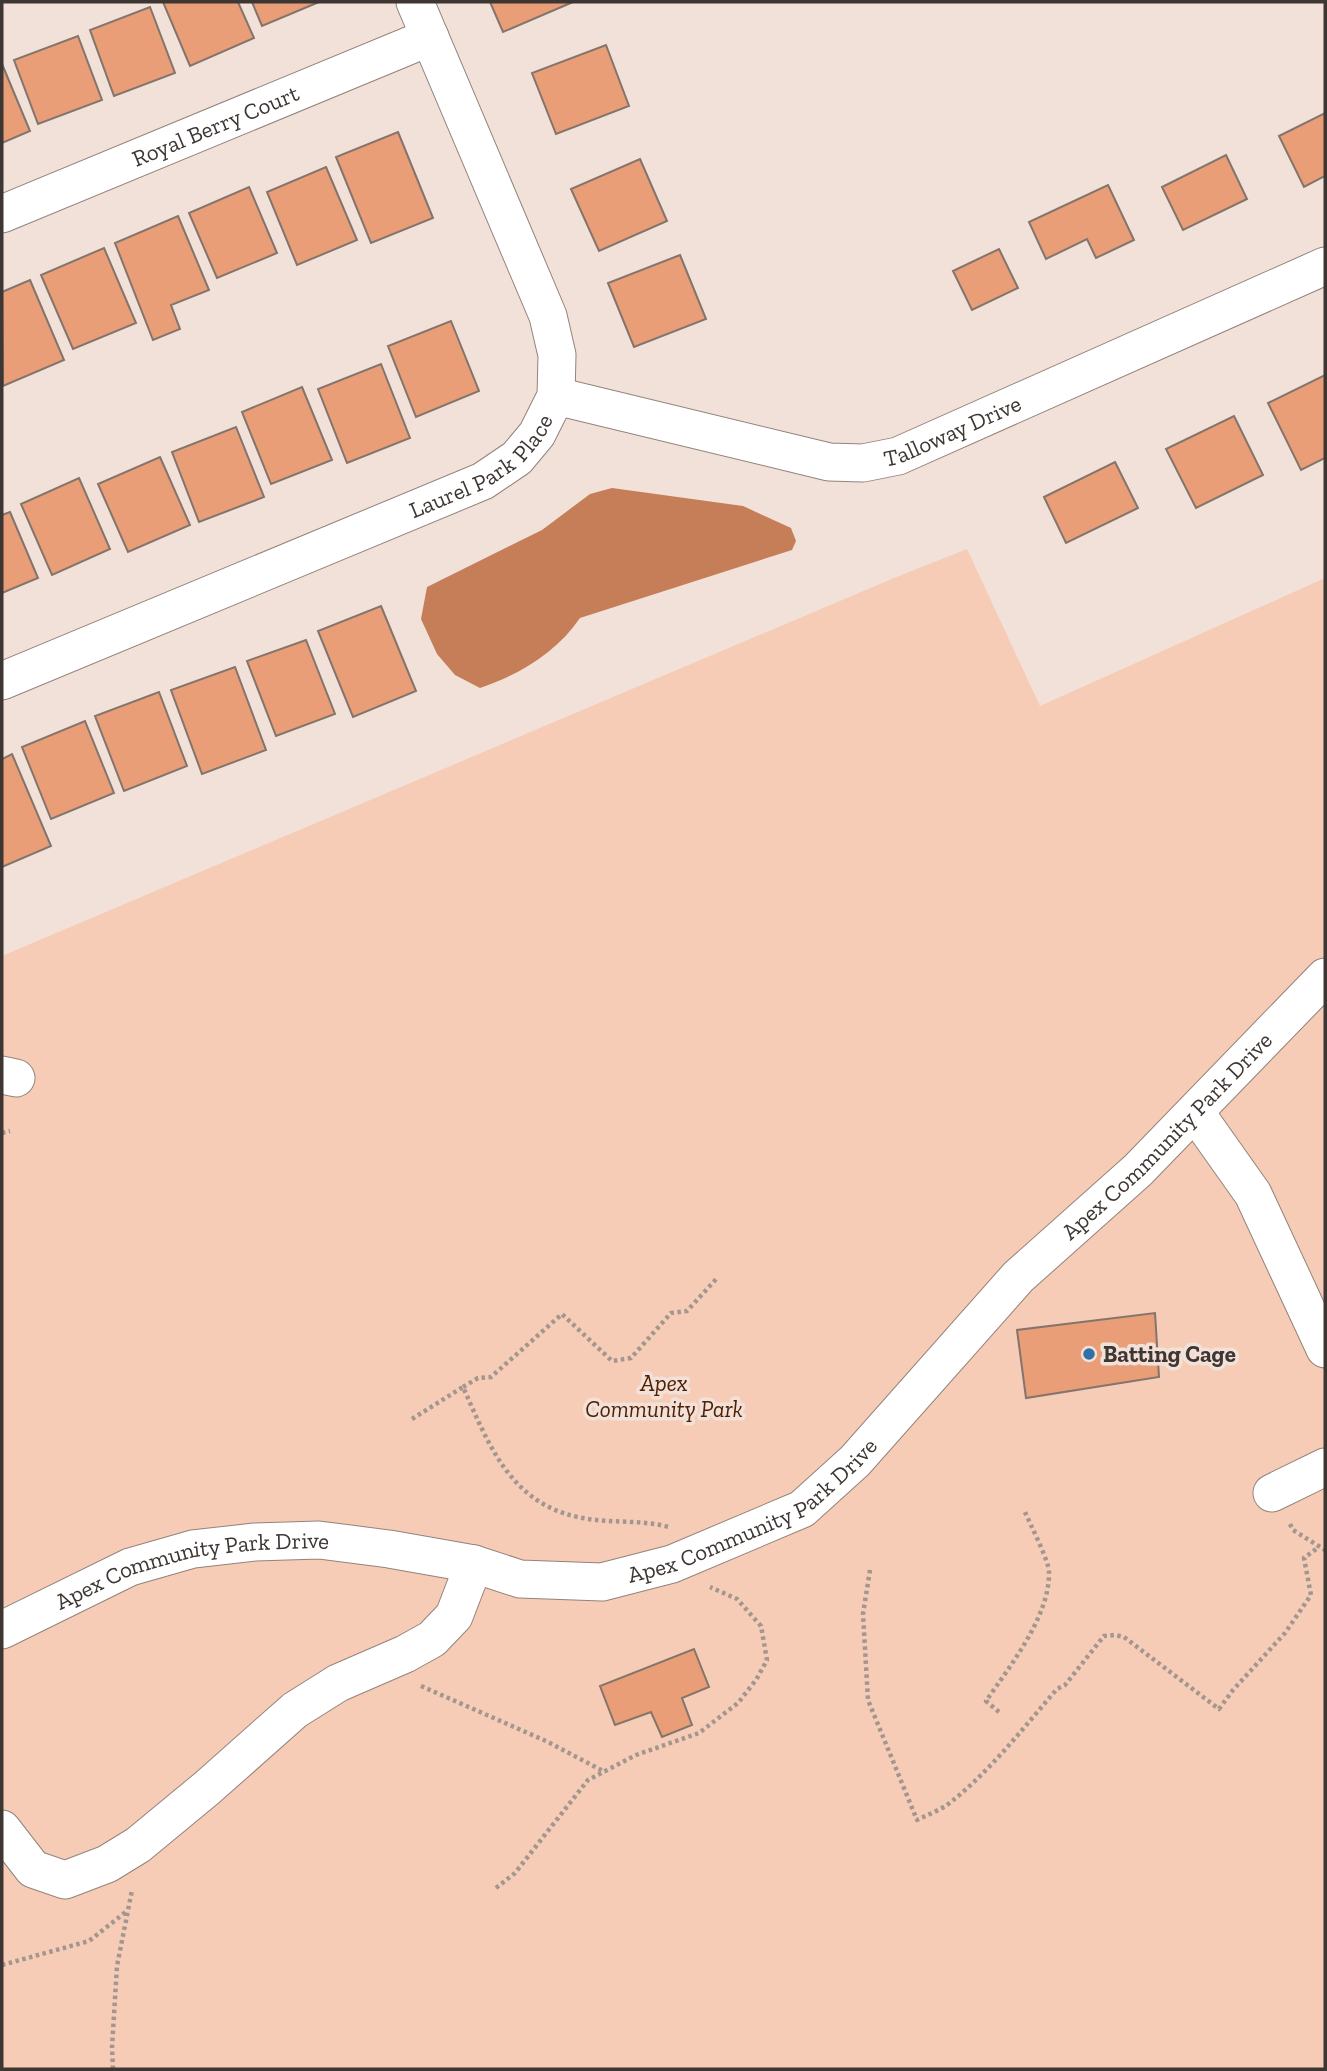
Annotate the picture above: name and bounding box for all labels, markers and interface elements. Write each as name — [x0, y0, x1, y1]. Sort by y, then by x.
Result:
street label: Royal Berry Court — [128, 79, 303, 173]
street label: Talloway Drive — [881, 389, 1025, 473]
street label: Laurel Park Place — [405, 409, 559, 524]
street label: Apex Community Park Drive — [1056, 1026, 1278, 1245]
place label: Batting Cage — [1103, 1340, 1236, 1368]
marker: Batting Cage — [1081, 1346, 1097, 1362]
park label: Apex Community Park — [585, 1369, 743, 1423]
street label: Apex Community Park Drive — [625, 1432, 883, 1589]
street label: Apex Community Park Drive — [50, 1526, 331, 1616]

